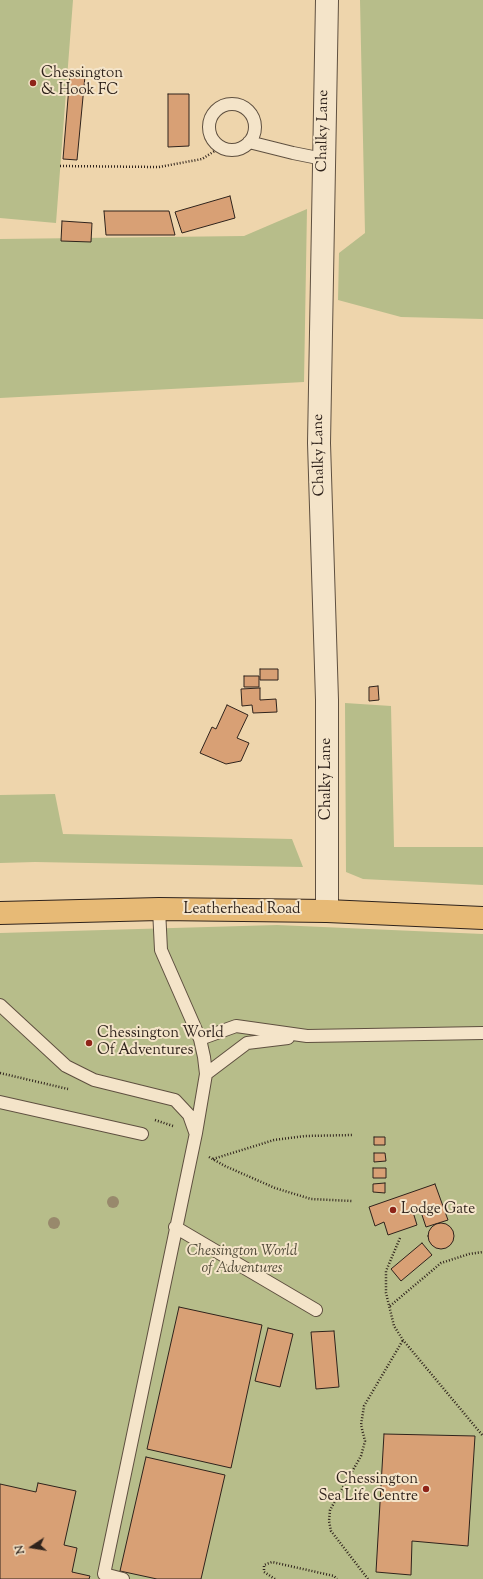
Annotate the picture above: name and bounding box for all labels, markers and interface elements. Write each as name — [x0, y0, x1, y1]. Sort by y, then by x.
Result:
place label: Chessington & Hook FC — [41, 65, 123, 100]
marker: Chessington & Hook FC — [28, 78, 38, 88]
street label: Chalky Lane — [314, 90, 334, 172]
street label: Chalky Lane — [310, 414, 330, 496]
street label: Chalky Lane — [318, 738, 336, 820]
street label: Leatherhead Road — [184, 901, 300, 919]
place label: Chessington World Of Adventures — [97, 1025, 224, 1060]
marker: Chessington World Of Adventures — [84, 1038, 94, 1048]
place label: Lodge Gate — [401, 1201, 475, 1219]
marker: Lodge Gate — [388, 1205, 398, 1215]
park label: Chessington World of Adventures — [187, 1243, 297, 1278]
place label: Chessington Sea Life Centre — [318, 1471, 418, 1506]
marker: Chessington Sea Life Centre — [421, 1484, 431, 1494]
north arrow — [12, 1527, 52, 1567]
text: N — [12, 1544, 29, 1555]

